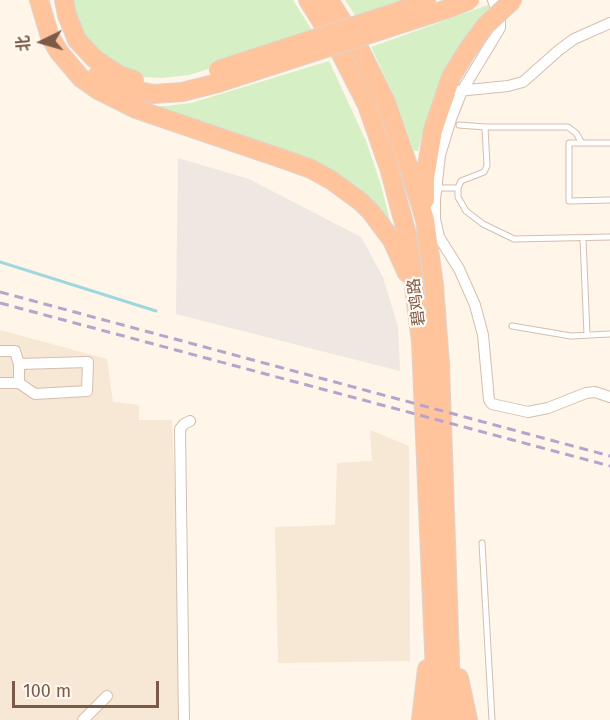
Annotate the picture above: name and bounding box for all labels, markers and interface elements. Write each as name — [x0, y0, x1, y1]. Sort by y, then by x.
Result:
north arrow — [12, 12, 72, 72]
text: 北 — [13, 35, 34, 52]
street label: 碧鸡路 — [405, 277, 429, 327]
scale bar — [15, 669, 162, 707]
text: 100 m — [23, 680, 71, 702]

